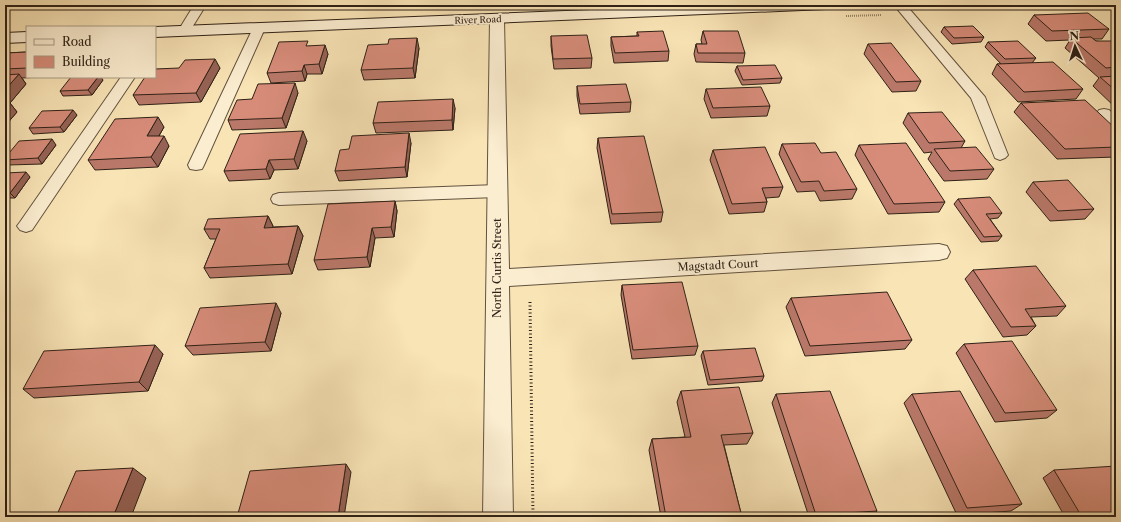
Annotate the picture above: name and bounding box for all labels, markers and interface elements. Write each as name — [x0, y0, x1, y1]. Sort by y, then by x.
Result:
street label: River Road — [454, 13, 502, 26]
legend — [26, 26, 156, 78]
north arrow — [1055, 26, 1095, 66]
text: N — [1069, 29, 1080, 43]
text: Road — [62, 34, 92, 49]
text: Building — [62, 54, 110, 69]
street label: North Curtis Street — [490, 218, 504, 318]
street label: Magstadt Court — [677, 256, 759, 274]

